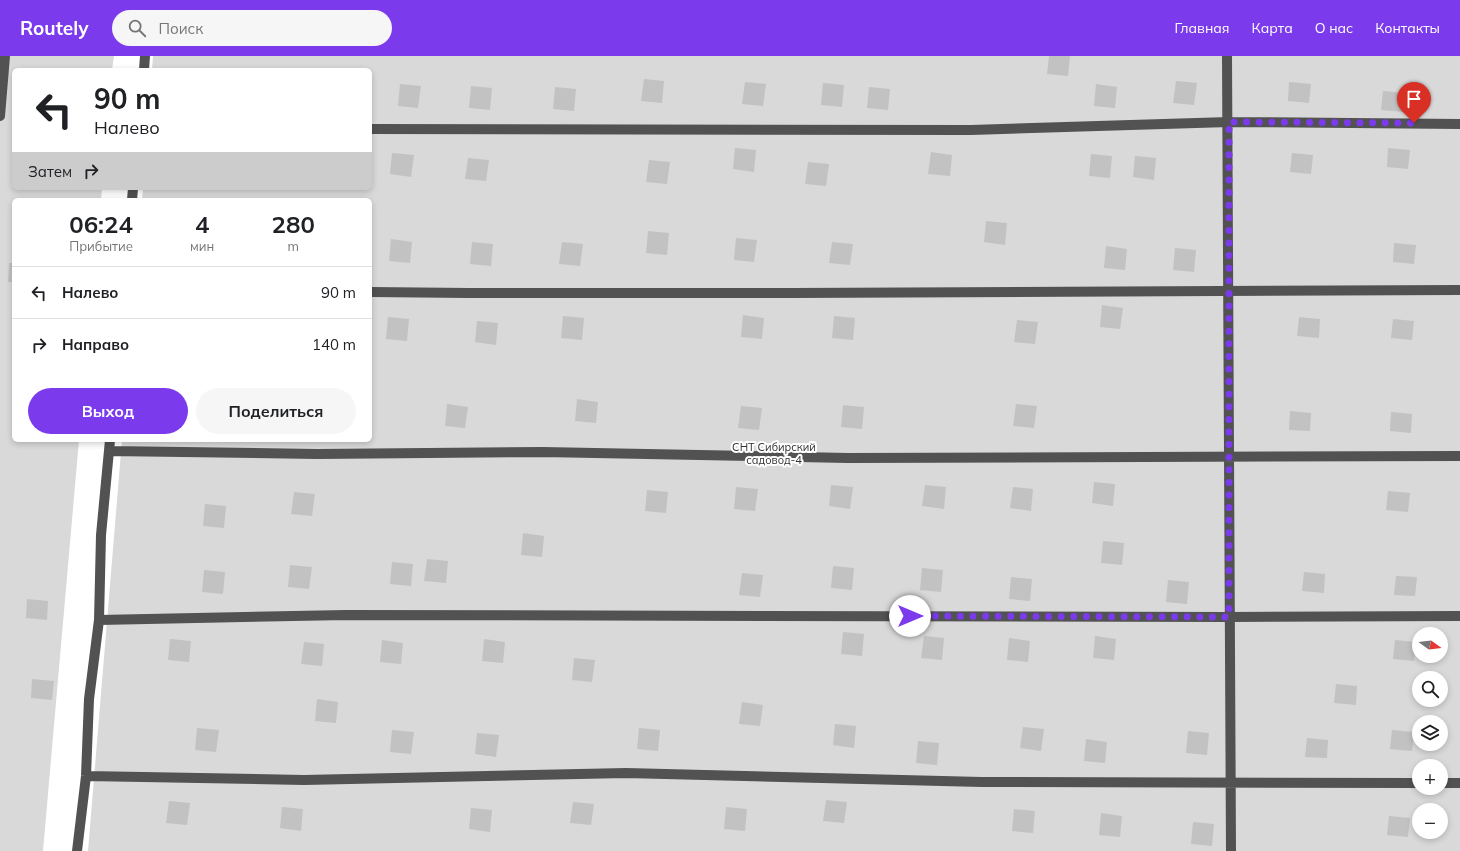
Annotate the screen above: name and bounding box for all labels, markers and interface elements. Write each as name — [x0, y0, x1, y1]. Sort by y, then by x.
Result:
search box — [112, 10, 392, 46]
text: Routely — [20, 16, 88, 40]
icon: search — [126, 17, 148, 39]
text: Поиск — [158, 19, 203, 38]
text: Главная — [1175, 19, 1230, 37]
text: Карта — [1252, 19, 1293, 37]
text: О нас — [1315, 19, 1353, 37]
text: Контакты — [1375, 19, 1440, 37]
text: 90 m — [94, 81, 160, 116]
pin — [1397, 82, 1431, 123]
icon: left — [28, 84, 80, 136]
icon: arrive — [1403, 88, 1425, 110]
text: Налево — [94, 116, 160, 139]
icon: right — [80, 160, 102, 182]
text: Затем — [28, 162, 72, 181]
text: 06:24 — [69, 209, 133, 239]
text: 4 — [195, 209, 209, 239]
text: 280 — [272, 209, 315, 239]
text: Прибытие — [69, 238, 133, 254]
text: мин — [190, 238, 214, 254]
text: m — [287, 238, 299, 254]
icon: left — [28, 282, 50, 304]
text: Налево — [62, 283, 118, 302]
text: 90 m — [321, 283, 356, 302]
icon: right — [28, 334, 50, 356]
text: Направо — [62, 335, 129, 354]
text: 140 m — [312, 335, 356, 354]
button: Выход — [28, 388, 188, 434]
button: Поделиться — [196, 388, 356, 434]
park label: СНТ Сибирский садовод-4 — [732, 440, 816, 467]
position arrow — [889, 595, 931, 637]
north arrow — [1412, 627, 1448, 663]
map controls — [1412, 627, 1448, 839]
button: search — [1412, 671, 1448, 707]
button: layers — [1412, 715, 1448, 751]
button: + — [1412, 759, 1448, 795]
button: − — [1412, 803, 1448, 839]

